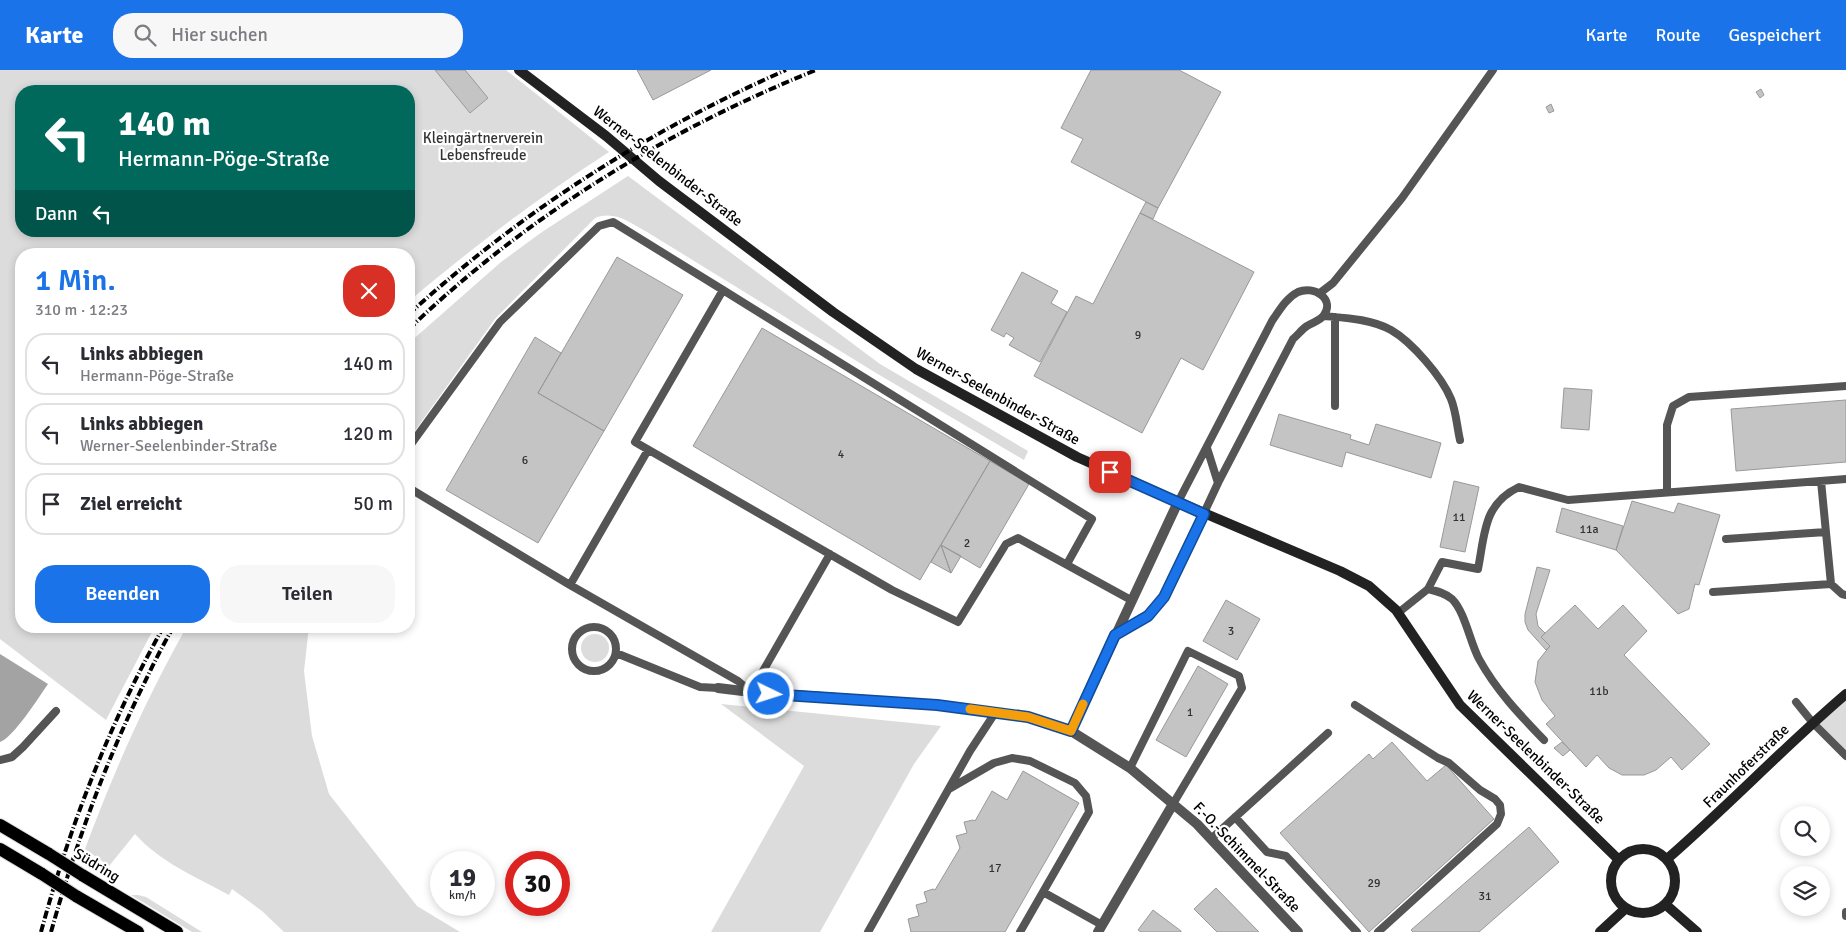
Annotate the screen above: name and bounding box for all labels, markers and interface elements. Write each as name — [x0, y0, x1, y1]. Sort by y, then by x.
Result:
search box — [113, 13, 463, 58]
text: Karte — [25, 20, 83, 50]
icon: search — [131, 21, 159, 49]
text: Hier suchen — [171, 23, 268, 47]
text: Karte — [1586, 24, 1628, 46]
text: Route — [1656, 24, 1701, 46]
text: Gespeichert — [1729, 24, 1821, 46]
text: 140 m — [118, 102, 211, 145]
street label: Werner-Seelenbinder-Straße — [590, 102, 746, 230]
icon: left — [35, 105, 100, 170]
park label: Kleingärtnerverein Lebensfreude — [423, 129, 543, 164]
text: Hermann-Pöge-Straße — [118, 145, 330, 172]
icon: left — [88, 200, 116, 228]
text: Dann — [35, 202, 78, 226]
text: 1 Min. — [35, 262, 116, 299]
button: close — [343, 265, 395, 317]
text: 310 m · 12:23 — [35, 300, 128, 320]
house number: 9 — [1135, 328, 1141, 343]
text: Links abbiegen — [80, 342, 203, 366]
street label: Werner-Seelenbinder-Straße — [913, 343, 1083, 449]
icon: left — [37, 350, 65, 378]
text: 140 m — [343, 352, 393, 376]
text: Hermann-Pöge-Straße — [80, 366, 234, 386]
text: Links abbiegen — [80, 412, 203, 436]
icon: left — [37, 420, 65, 448]
text: 120 m — [343, 422, 393, 446]
text: Werner-Seelenbinder-Straße — [80, 436, 277, 456]
house number: 4 — [838, 447, 845, 462]
pin — [1089, 451, 1131, 493]
house number: 6 — [522, 453, 528, 468]
icon: arrive — [1096, 458, 1124, 486]
icon: arrive — [37, 490, 65, 518]
text: Ziel erreicht — [80, 492, 182, 516]
text: 50 m — [353, 492, 393, 516]
house number: 11 — [1453, 510, 1465, 525]
house number: 11a — [1579, 522, 1599, 537]
house number: 2 — [964, 536, 970, 551]
button: Beenden — [35, 565, 210, 623]
button: Teilen — [220, 565, 395, 623]
house number: 3 — [1228, 624, 1234, 639]
position arrow — [742, 667, 794, 719]
house number: 11b — [1589, 684, 1609, 699]
street label: Werner-Seelenbinder-Straße — [1463, 686, 1609, 828]
house number: 1 — [1187, 705, 1193, 720]
street label: Fraunhoferstraße — [1699, 720, 1793, 812]
street label: F.-O.-Schimmel-Straße — [1190, 798, 1304, 916]
map controls — [1780, 806, 1830, 916]
button: search — [1780, 806, 1830, 856]
street label: Südring — [71, 844, 123, 886]
speed limit sign: 30 — [505, 851, 570, 916]
house number: 17 — [989, 861, 1001, 876]
text: 19 — [449, 862, 476, 893]
button: layers — [1780, 866, 1830, 916]
house number: 29 — [1368, 876, 1380, 891]
text: km/h — [449, 888, 476, 903]
house number: 31 — [1479, 889, 1491, 904]

